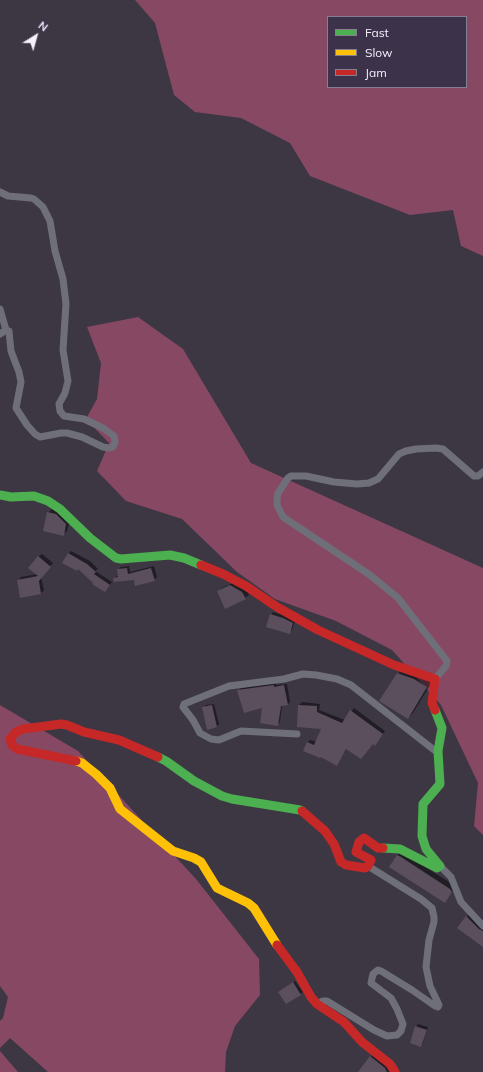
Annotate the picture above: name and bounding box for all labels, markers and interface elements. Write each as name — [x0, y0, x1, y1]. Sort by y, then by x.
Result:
north arrow — [16, 16, 56, 56]
legend — [327, 16, 467, 88]
text: N — [36, 18, 51, 35]
text: Fast — [365, 25, 389, 40]
text: Slow — [365, 45, 393, 60]
text: Jam — [365, 65, 387, 80]

